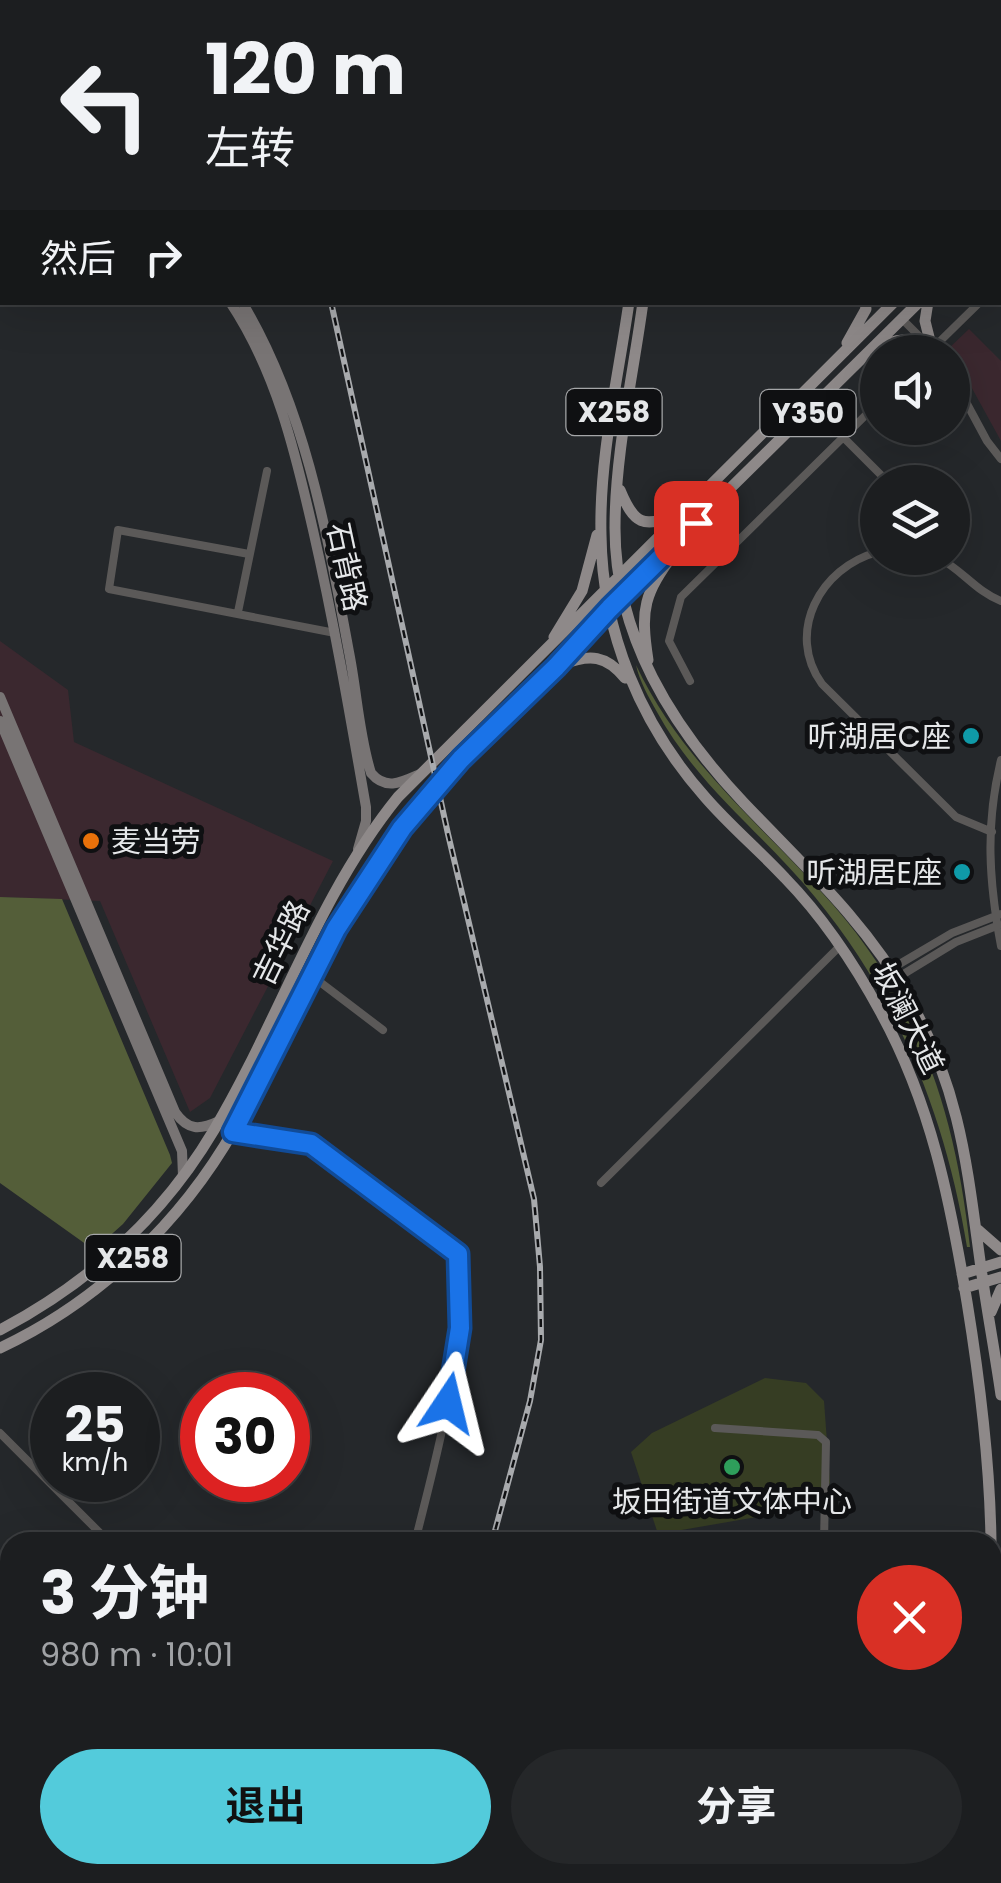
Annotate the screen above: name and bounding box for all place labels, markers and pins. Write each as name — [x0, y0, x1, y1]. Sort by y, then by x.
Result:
pin — [654, 481, 739, 566]
place label: 听湖居C座 — [808, 715, 951, 758]
marker: 听湖居C座 — [960, 725, 982, 747]
place label: 麦当劳 — [111, 820, 201, 863]
marker: 麦当劳 — [80, 830, 102, 852]
place label: 听湖居E座 — [807, 851, 942, 894]
marker: 听湖居E座 — [951, 861, 973, 883]
marker: 坂田街道文体中心 — [721, 1456, 743, 1478]
place label: 坂田街道文体中心 — [612, 1480, 852, 1523]

